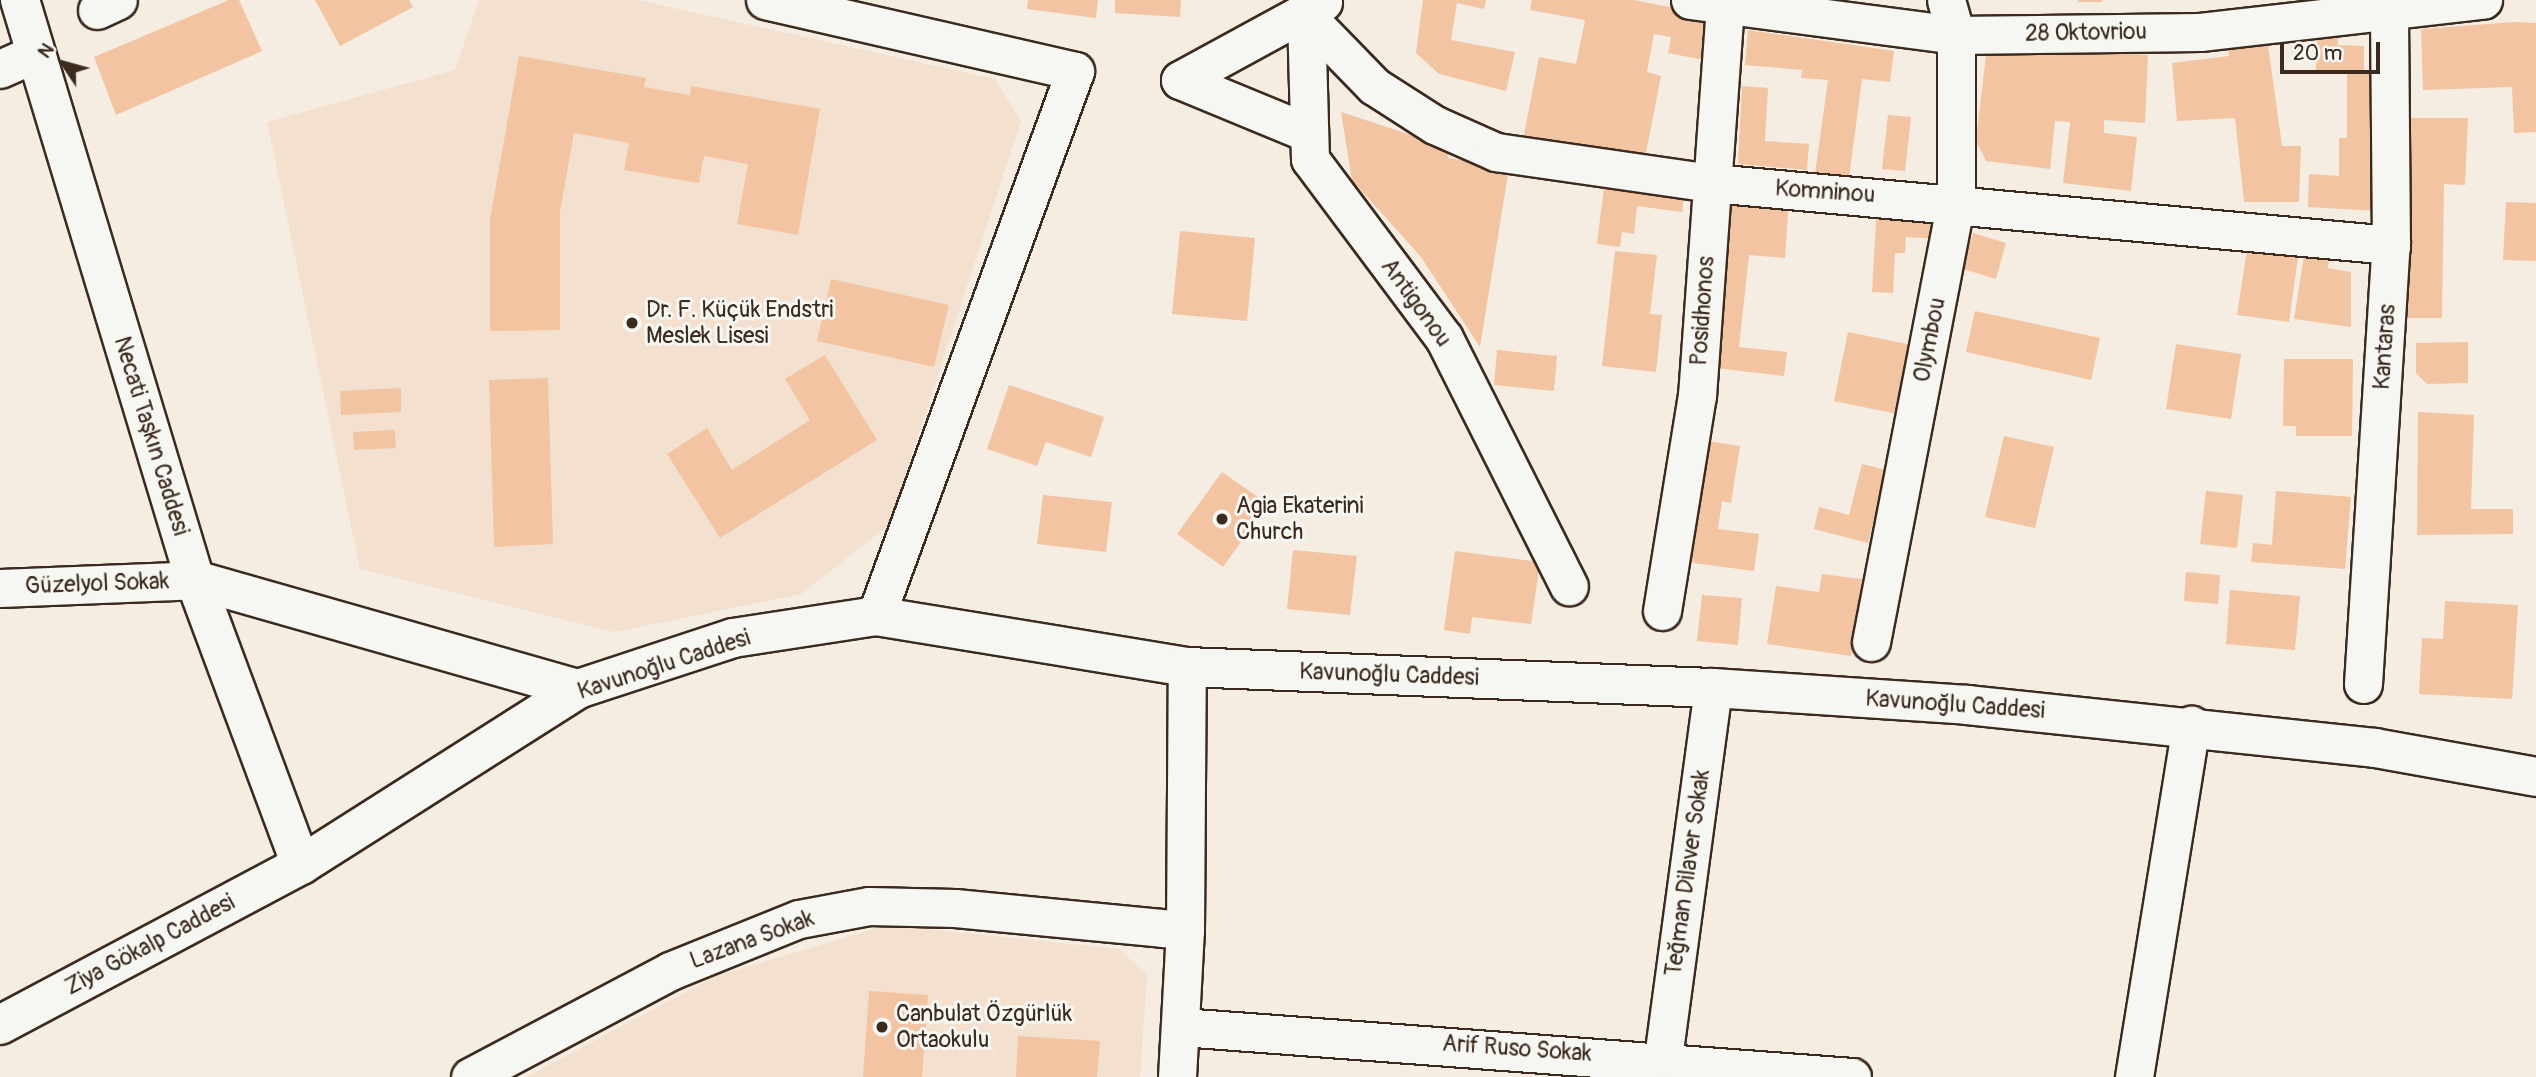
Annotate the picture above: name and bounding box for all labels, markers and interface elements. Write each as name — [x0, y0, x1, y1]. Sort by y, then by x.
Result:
street label: 28 Oktovriou — [2025, 18, 2147, 48]
north arrow — [28, 28, 98, 98]
scale bar — [2284, 28, 2384, 72]
text: N — [33, 38, 59, 63]
text: 20 m — [2293, 40, 2342, 67]
street label: Komninou — [1774, 175, 1876, 209]
street label: Antigonou — [1375, 254, 1457, 352]
street label: Posidhonos — [1685, 255, 1721, 367]
street label: Olymbou — [1908, 295, 1952, 385]
place label: Dr. F. Küçük Endstri Meslek Lisesi — [646, 296, 833, 350]
street label: Kantaras — [2368, 303, 2402, 391]
marker: Dr. F. Küçük Endstri Meslek Lisesi — [624, 315, 640, 331]
street label: Necati Taşkın Caddesi — [108, 333, 194, 539]
place label: Agia Ekaterini Church — [1236, 492, 1364, 546]
marker: Agia Ekaterini Church — [1214, 511, 1230, 527]
street label: Güzelyol Sokak — [24, 568, 170, 600]
street label: Kavunoğlu Caddesi — [574, 624, 754, 706]
street label: Kavunoğlu Caddesi — [1299, 658, 1479, 692]
street label: Kavunoğlu Caddesi — [1864, 685, 2046, 725]
street label: Teğman Dilaver Sokak — [1660, 768, 1716, 978]
street label: Ziya Gökalp Caddesi — [60, 889, 240, 1001]
street label: Lazana Sokak — [686, 905, 818, 975]
place label: Canbulat Özgürlük Ortaokulu — [896, 1000, 1072, 1054]
marker: Canbulat Özgürlük Ortaokulu — [874, 1019, 890, 1035]
street label: Arif Ruso Sokak — [1441, 1030, 1593, 1068]

